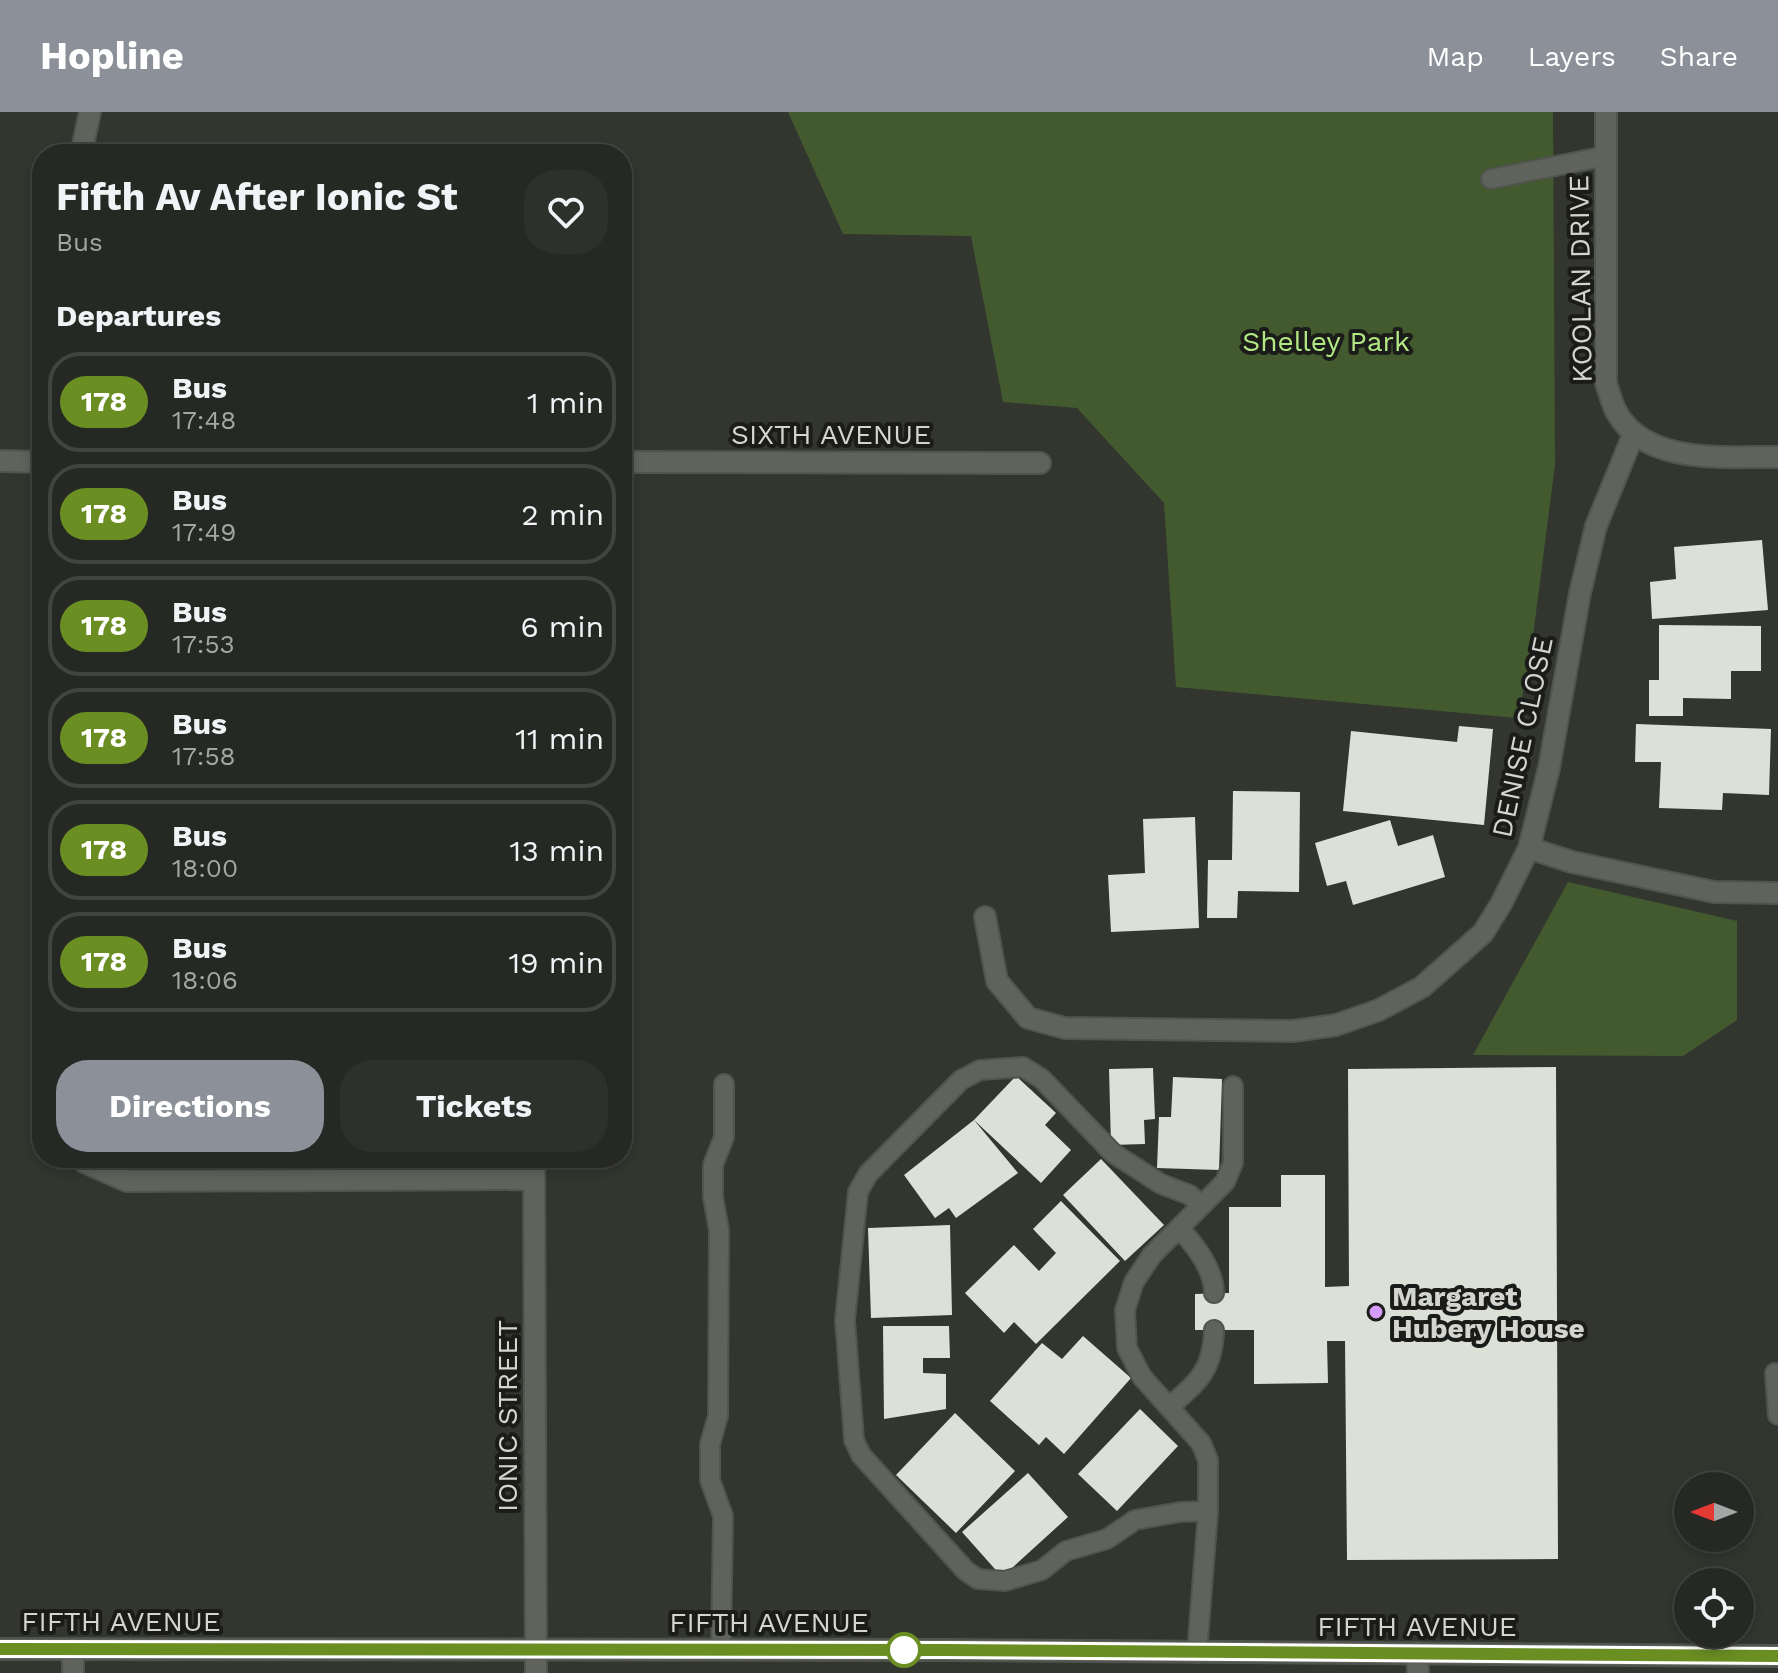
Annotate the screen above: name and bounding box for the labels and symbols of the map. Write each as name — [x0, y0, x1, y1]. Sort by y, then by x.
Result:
street label: KOOLAN DRIVE — [1562, 175, 1599, 383]
park label: Shelley Park — [1242, 325, 1410, 358]
street label: SIXTH AVENUE — [731, 418, 931, 451]
street label: DENISE CLOSE — [1485, 634, 1560, 840]
place label: Margaret Hubery House — [1392, 1280, 1585, 1345]
marker: Margaret Hubery House — [1367, 1303, 1385, 1321]
street label: IONIC STREET — [491, 1320, 524, 1512]
north arrow — [1674, 1472, 1754, 1552]
street label: FIFTH AVENUE — [21, 1605, 221, 1638]
street label: FIFTH AVENUE — [669, 1606, 869, 1639]
street label: FIFTH AVENUE — [1317, 1610, 1517, 1643]
unlabelled marker — [887, 1633, 921, 1667]

